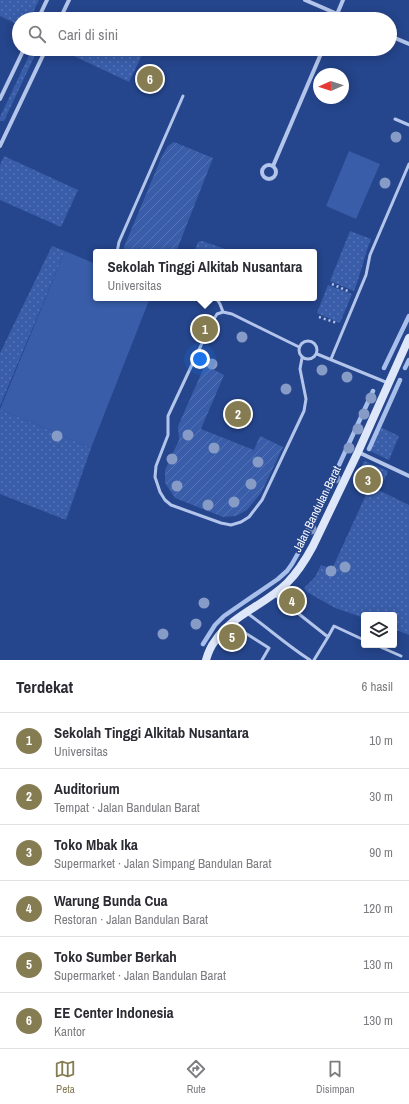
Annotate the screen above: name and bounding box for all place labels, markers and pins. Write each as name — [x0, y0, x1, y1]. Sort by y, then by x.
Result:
pin: 6 — [137, 64, 163, 94]
pin: 1 — [192, 314, 218, 344]
pin: 2 — [225, 399, 251, 429]
pin: 3 — [355, 465, 381, 495]
pin: 4 — [279, 586, 305, 616]
pin: 5 — [219, 622, 245, 652]

